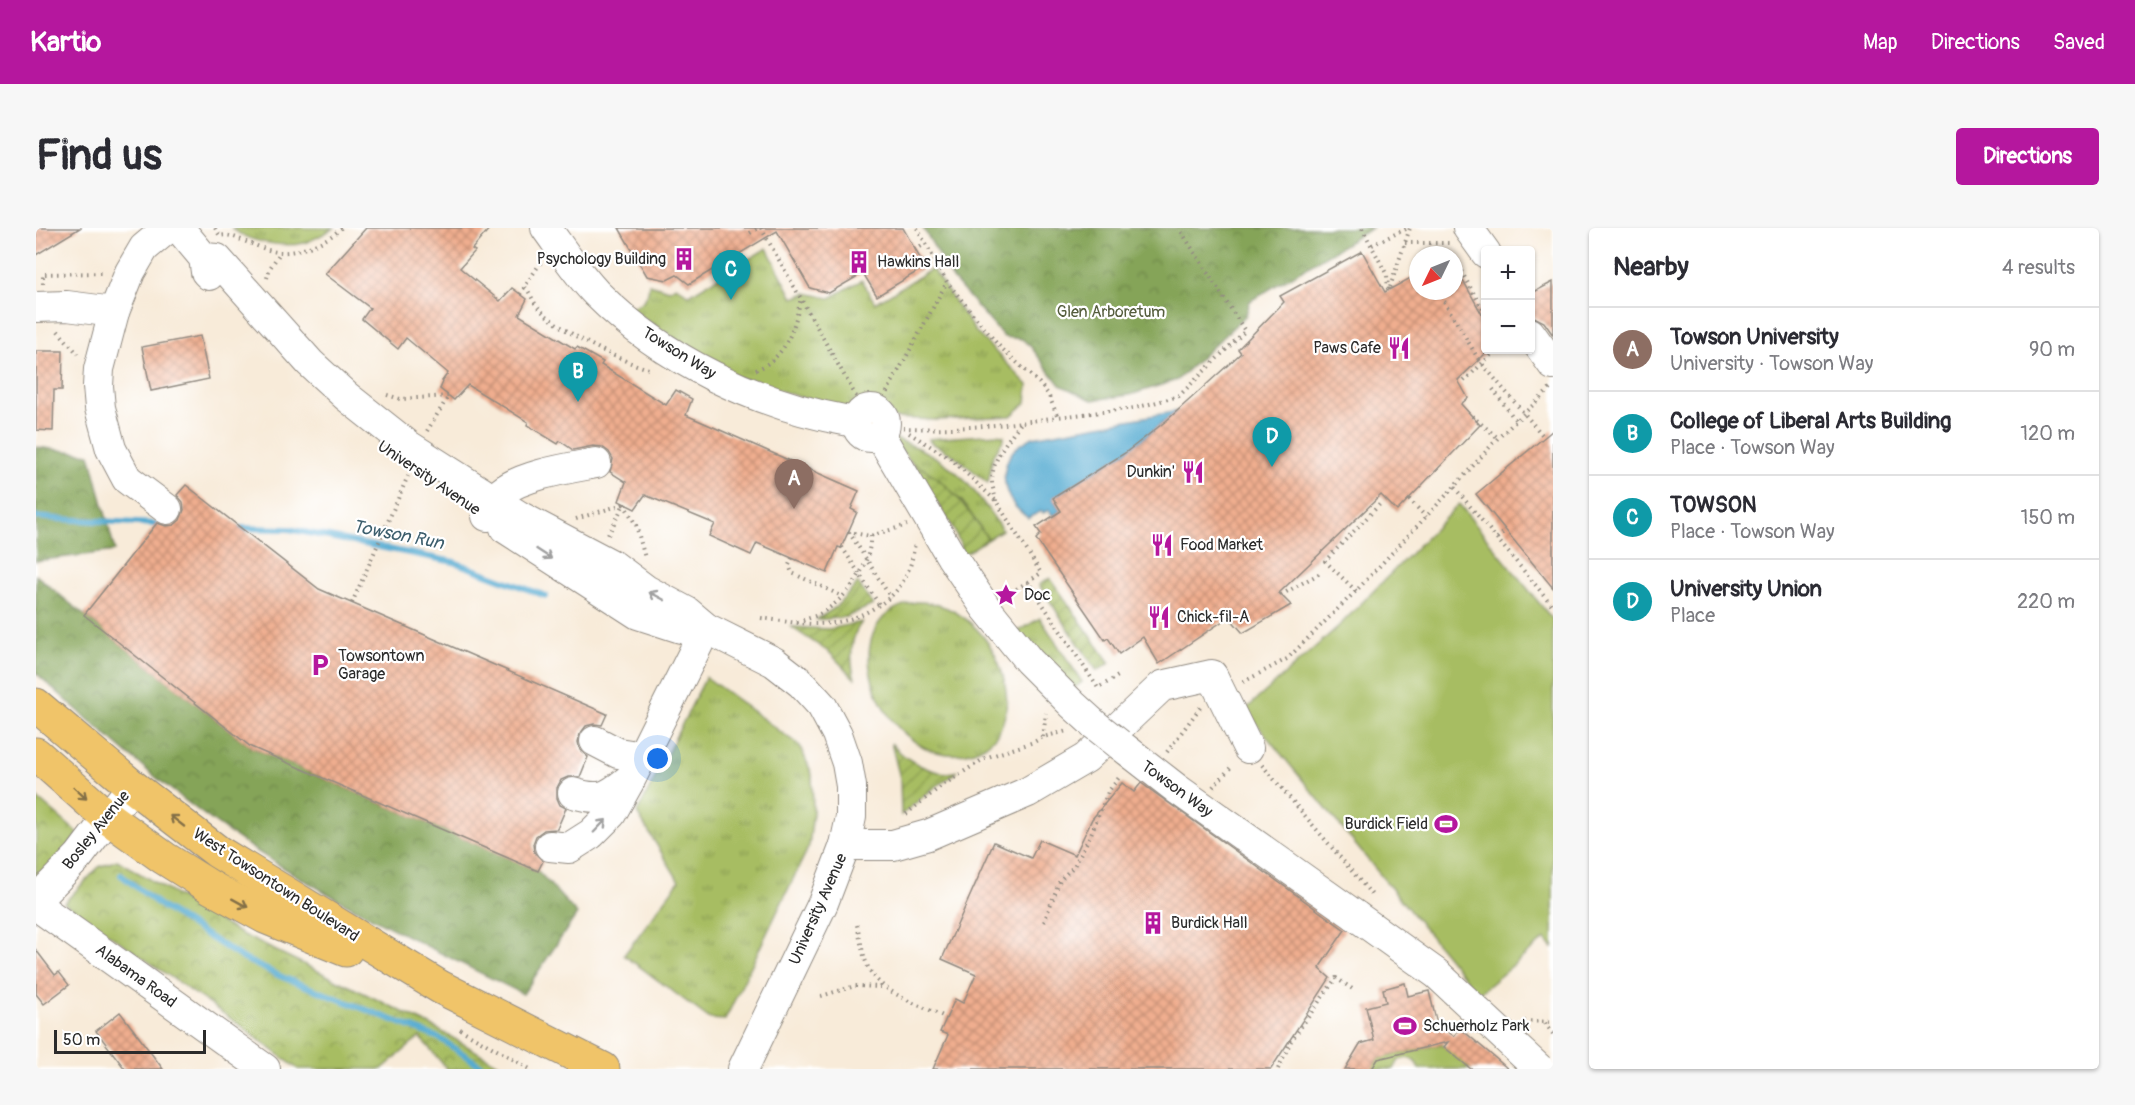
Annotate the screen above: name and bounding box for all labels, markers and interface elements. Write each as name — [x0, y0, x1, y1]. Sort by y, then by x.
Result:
text: Kartio — [30, 25, 101, 60]
text: Map — [1863, 29, 1898, 56]
text: Directions — [1931, 29, 2020, 56]
text: Saved — [2053, 29, 2105, 56]
button: Directions — [1956, 128, 2099, 185]
text: Find us — [36, 130, 162, 182]
building icon: Psychology Building — [671, 246, 697, 272]
north arrow — [1409, 246, 1463, 300]
map controls — [1481, 246, 1535, 354]
button: + — [1481, 246, 1535, 300]
place label: Psychology Building — [537, 249, 666, 269]
building icon: Hawkins Hall — [846, 249, 872, 275]
pin: C — [712, 250, 750, 300]
text: Nearby — [1613, 251, 1689, 283]
place label: Hawkins Hall — [877, 252, 959, 272]
text: 4 results — [2002, 255, 2075, 280]
button: − — [1481, 300, 1535, 354]
park label: Glen Arboretum — [1057, 302, 1165, 322]
street label: Towson Way — [638, 322, 720, 384]
text: Towson University — [1670, 323, 1839, 351]
restaurant icon: Paws Cafe — [1386, 335, 1412, 361]
text: A — [1626, 337, 1639, 362]
text: 90 m — [2029, 337, 2075, 362]
place label: Paws Cafe — [1313, 338, 1381, 358]
text: University · Towson Way — [1670, 351, 1873, 376]
pin: B — [558, 352, 598, 402]
text: College of Liberal Arts Building — [1670, 407, 1951, 435]
pin: D — [1252, 418, 1292, 467]
text: B — [1627, 421, 1638, 446]
text: 120 m — [2020, 421, 2075, 446]
text: Place · Towson Way — [1670, 435, 1835, 460]
street label: University Avenue — [374, 436, 484, 520]
restaurant icon: Dunkin' — [1180, 459, 1206, 485]
pin: A — [774, 460, 813, 509]
place label: Dunkin' — [1127, 462, 1175, 482]
text: TOWSON — [1670, 491, 1757, 519]
text: C — [1626, 505, 1639, 530]
text: 150 m — [2021, 505, 2075, 530]
water label: Towson Run — [351, 515, 446, 555]
text: Place · Towson Way — [1670, 519, 1835, 544]
restaurant icon: Food Market — [1149, 532, 1175, 558]
place label: Food Market — [1180, 535, 1264, 555]
one-way arrow — [535, 548, 552, 560]
text: University Union — [1670, 575, 1822, 603]
place icon: Doc — [993, 582, 1019, 608]
place label: Doc — [1024, 585, 1051, 605]
text: D — [1626, 589, 1639, 614]
text: 220 m — [2017, 589, 2075, 614]
one-way arrow — [649, 590, 667, 601]
text: Place — [1670, 603, 1715, 628]
restaurant icon: Chick-fil-A — [1146, 604, 1172, 630]
place label: Chick-fil-A — [1177, 607, 1249, 627]
place label: Towsontown Garage — [338, 646, 425, 684]
parking icon: Towsontown Garage — [307, 652, 333, 678]
your location — [643, 744, 672, 773]
street label: Towson Way — [1137, 756, 1217, 822]
street label: Bosley Avenue — [58, 786, 134, 874]
one-way arrow — [72, 786, 87, 800]
sports icon: Burdick Field — [1433, 811, 1459, 837]
place label: Burdick Field — [1345, 814, 1428, 834]
one-way arrow — [170, 815, 186, 827]
one-way arrow — [592, 818, 607, 833]
street label: West Towsontown Boulevard — [189, 824, 363, 946]
street label: University Avenue — [785, 850, 852, 968]
one-way arrow — [231, 897, 248, 909]
building icon: Burdick Hall — [1140, 910, 1166, 936]
place label: Burdick Hall — [1171, 913, 1248, 933]
street label: Alabama Road — [92, 940, 180, 1012]
sports icon: Schuerholz Park — [1392, 1013, 1418, 1039]
place label: Schuerholz Park — [1423, 1016, 1530, 1036]
scale bar — [54, 1027, 206, 1054]
text: 50 m — [63, 1030, 100, 1050]

